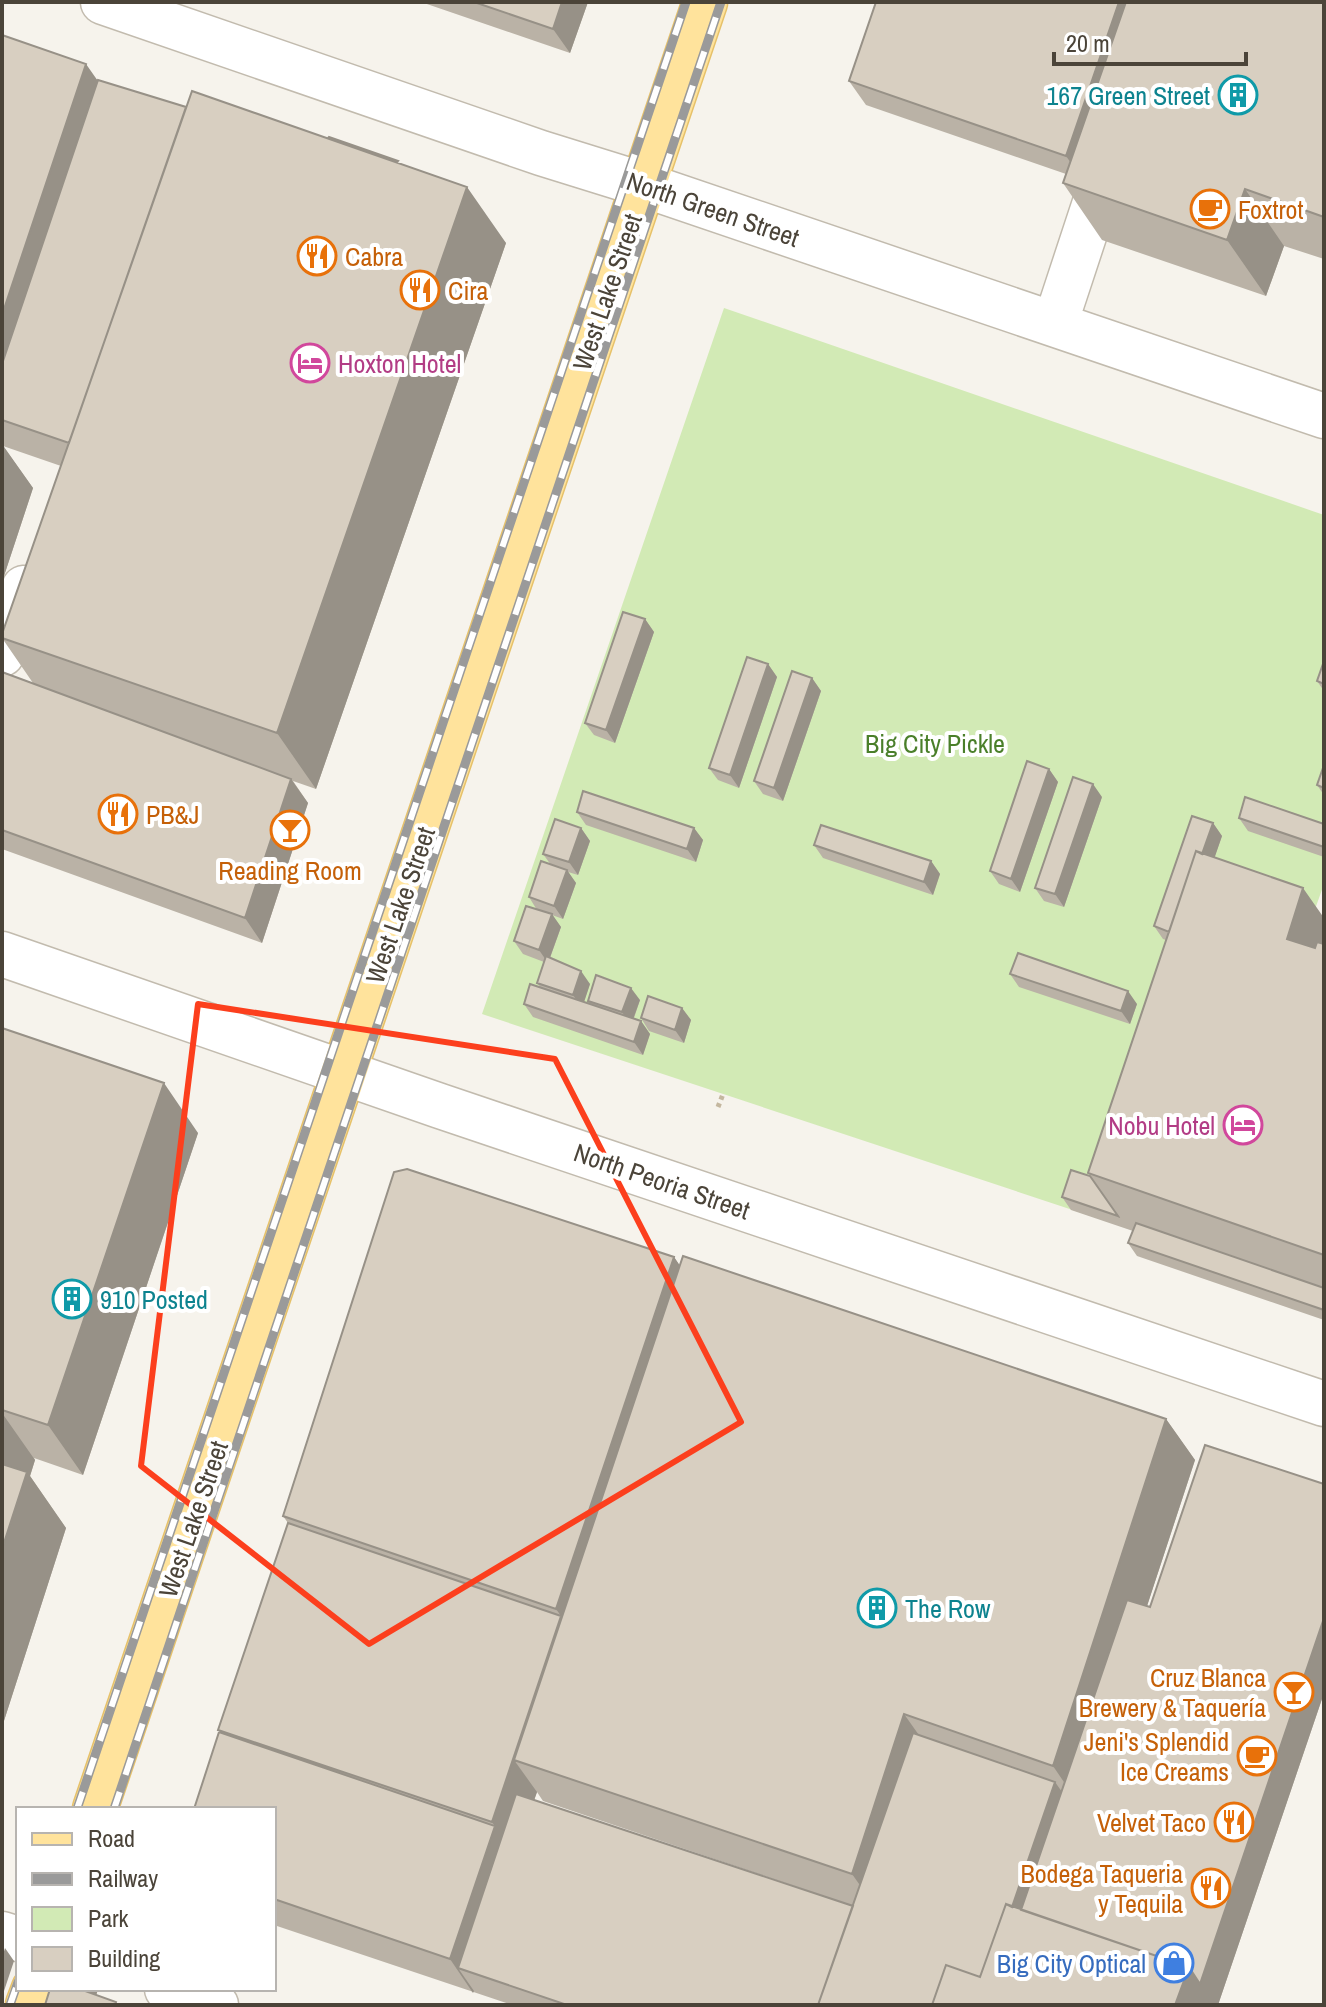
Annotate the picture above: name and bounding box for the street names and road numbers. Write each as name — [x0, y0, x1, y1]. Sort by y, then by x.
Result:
street label: North Green Street — [622, 163, 804, 255]
street label: West Lake Street — [564, 209, 650, 375]
street label: West Lake Street — [357, 822, 443, 988]
street label: North Peoria Street — [569, 1135, 755, 1227]
street label: West Lake Street — [150, 1436, 236, 1602]

